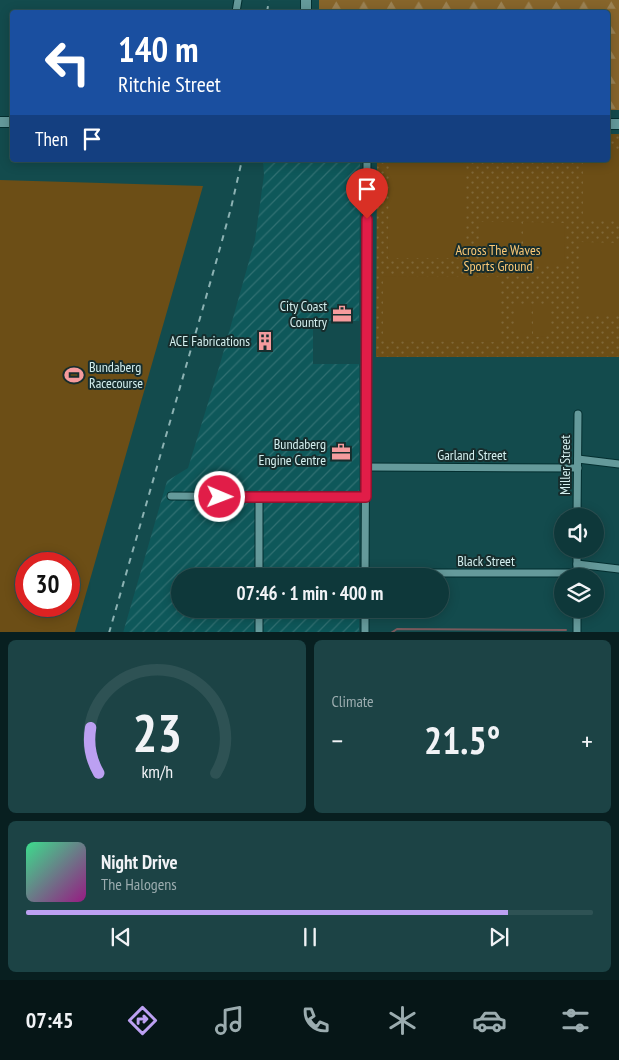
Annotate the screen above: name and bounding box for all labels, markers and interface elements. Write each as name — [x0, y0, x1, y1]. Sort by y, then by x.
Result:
text: 140 m — [118, 26, 199, 72]
icon: left — [35, 30, 100, 95]
text: Ritchie Street — [118, 70, 221, 98]
icon: arrive — [78, 125, 106, 153]
text: Then — [35, 127, 68, 151]
pin — [346, 168, 388, 219]
icon: arrive — [353, 175, 381, 203]
park label: Across The Waves Sports Ground — [456, 241, 541, 275]
place label: City Coast Country — [280, 297, 328, 331]
office icon: City Coast Country — [331, 303, 353, 325]
building icon: ACE Fabrications — [254, 330, 276, 352]
place label: ACE Fabrications — [170, 332, 250, 350]
place label: Bundaberg Racecourse — [89, 358, 143, 392]
sports icon: Bundaberg Racecourse — [63, 364, 85, 386]
place label: Bundaberg Engine Centre — [258, 435, 326, 469]
street label: Miller Street — [556, 435, 574, 495]
office icon: Bundaberg Engine Centre — [330, 441, 352, 463]
street label: Garland Street — [437, 446, 507, 464]
position arrow — [193, 470, 245, 522]
map controls — [554, 508, 604, 618]
button: sound — [554, 508, 604, 558]
speed limit sign: 30 — [15, 552, 80, 617]
street label: Black Street — [457, 552, 515, 570]
button: layers — [554, 568, 604, 618]
text: 07:46 · 1 min · 400 m — [237, 581, 383, 605]
text: Climate — [332, 691, 374, 711]
text: 23 — [132, 699, 182, 766]
text: 21.5° — [424, 715, 500, 764]
text: − — [332, 722, 343, 759]
text: + — [581, 722, 593, 759]
text: km/h — [141, 760, 173, 783]
text: Night Drive — [101, 850, 178, 874]
text: The Halogens — [101, 874, 177, 894]
icon: previous — [107, 923, 135, 951]
icon: pause — [296, 923, 324, 951]
icon: next — [485, 923, 513, 951]
icon: directions — [125, 1003, 160, 1038]
icon: music — [212, 1003, 247, 1038]
icon: phone — [298, 1003, 333, 1038]
icon: climate — [385, 1003, 420, 1038]
icon: car — [472, 1003, 507, 1038]
icon: filters — [558, 1003, 593, 1038]
text: 07:45 — [26, 1006, 73, 1034]

